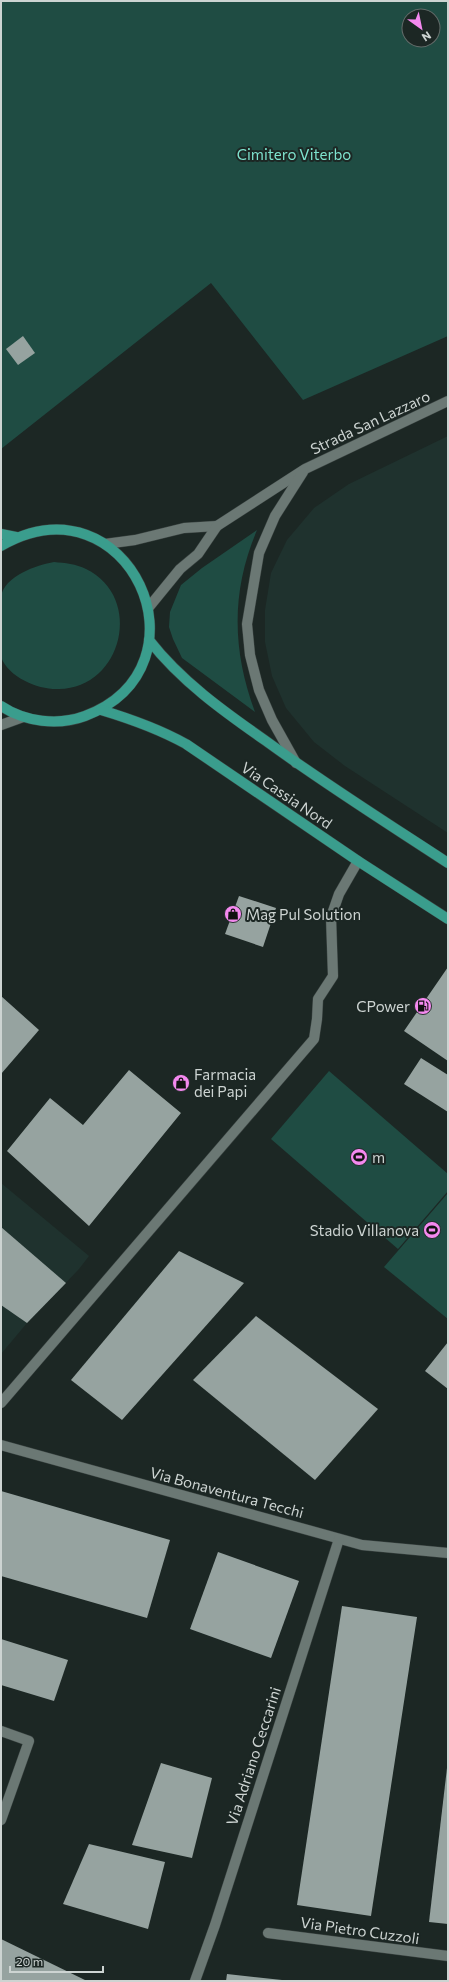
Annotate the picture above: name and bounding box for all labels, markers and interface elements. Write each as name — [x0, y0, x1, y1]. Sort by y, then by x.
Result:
north arrow — [401, 8, 441, 48]
text: N — [420, 29, 434, 45]
park label: Cimitero Viterbo — [237, 145, 351, 163]
street label: Strada San Lazzaro — [307, 386, 433, 458]
street label: Via Cassia Nord — [238, 758, 336, 832]
shop icon: Mag Pul Solution — [223, 904, 243, 924]
place label: Mag Pul Solution — [246, 905, 361, 923]
fuel station icon: CPower — [413, 996, 433, 1016]
place label: CPower — [356, 997, 410, 1015]
place label: Farmacia dei Papi — [194, 1065, 256, 1100]
shop icon: Farmacia dei Papi — [171, 1073, 191, 1093]
sports icon: m — [349, 1147, 369, 1167]
place label: m — [372, 1148, 385, 1166]
sports icon: Stadio Villanova — [422, 1220, 442, 1240]
place label: Stadio Villanova — [310, 1221, 419, 1239]
street label: Via Bonaventura Tecchi — [148, 1463, 306, 1521]
street label: Via Adriano Ceccarini — [222, 1684, 284, 1828]
street label: Via Pietro Cuzzoli — [299, 1913, 421, 1947]
scale bar — [10, 1948, 103, 1974]
text: 20 m — [16, 1954, 43, 1968]

